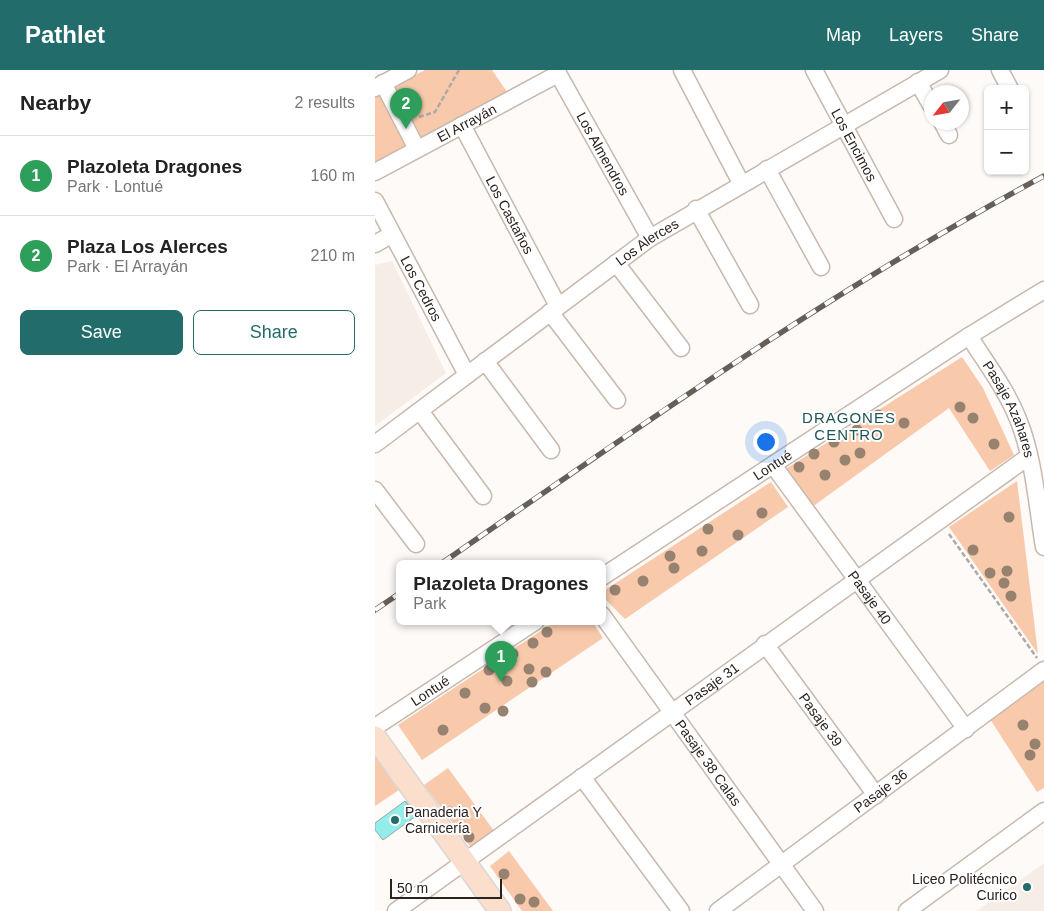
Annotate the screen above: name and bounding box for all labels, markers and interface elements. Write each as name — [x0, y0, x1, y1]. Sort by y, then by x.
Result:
text: Pathlet — [25, 21, 105, 48]
text: Map — [826, 25, 861, 45]
text: Layers — [889, 25, 943, 45]
text: Share — [971, 25, 1019, 45]
north arrow — [924, 85, 969, 130]
map controls — [984, 85, 1029, 175]
button: + — [984, 85, 1029, 130]
pin: 2 — [390, 88, 422, 129]
text: Nearby — [20, 91, 91, 114]
text: 2 results — [295, 94, 355, 111]
street label: El Arrayán — [434, 101, 499, 145]
street label: Los Encimos — [828, 106, 880, 184]
street label: Los Almendros — [573, 109, 632, 198]
button: − — [984, 130, 1029, 175]
text: Plazoleta Dragones — [67, 156, 242, 177]
text: 1 — [32, 167, 40, 184]
text: 160 m — [311, 167, 355, 184]
street label: Los Castaños — [483, 174, 537, 257]
text: Park · Lontué — [67, 178, 163, 195]
street label: Los Alerces — [613, 215, 681, 269]
text: Plaza Los Alerces — [67, 236, 228, 257]
text: 2 — [32, 247, 40, 264]
text: 210 m — [311, 247, 355, 264]
street label: Los Cedros — [397, 253, 445, 324]
text: Park · El Arrayán — [67, 258, 188, 275]
button: Save — [20, 310, 183, 355]
button: Share — [193, 310, 355, 355]
street label: Pasaje Azahares — [980, 358, 1037, 459]
district label: DRAGONES CENTRO — [802, 409, 896, 443]
your location — [753, 429, 779, 455]
street label: Lontué — [750, 446, 795, 483]
popup — [396, 560, 606, 625]
street label: Pasaje 40 — [845, 568, 895, 627]
text: Plazoleta Dragones — [413, 573, 589, 594]
text: Park — [413, 595, 446, 612]
pin: 1 — [485, 641, 517, 682]
street label: Pasaje 31 — [682, 659, 742, 709]
street label: Lontué — [408, 672, 453, 709]
street label: Pasaje 39 — [796, 690, 846, 750]
street label: Pasaje 38 Calas — [672, 717, 745, 809]
street label: Pasaje 36 — [851, 766, 910, 816]
place label: Panaderia Y Carnicería — [405, 804, 482, 836]
marker: Panaderia Y Carnicería — [389, 814, 401, 826]
place label: Liceo Politécnico Curico — [912, 871, 1017, 903]
scale bar — [390, 876, 503, 899]
text: 50 m — [397, 880, 428, 896]
marker: Liceo Politécnico Curico — [1021, 881, 1033, 893]

